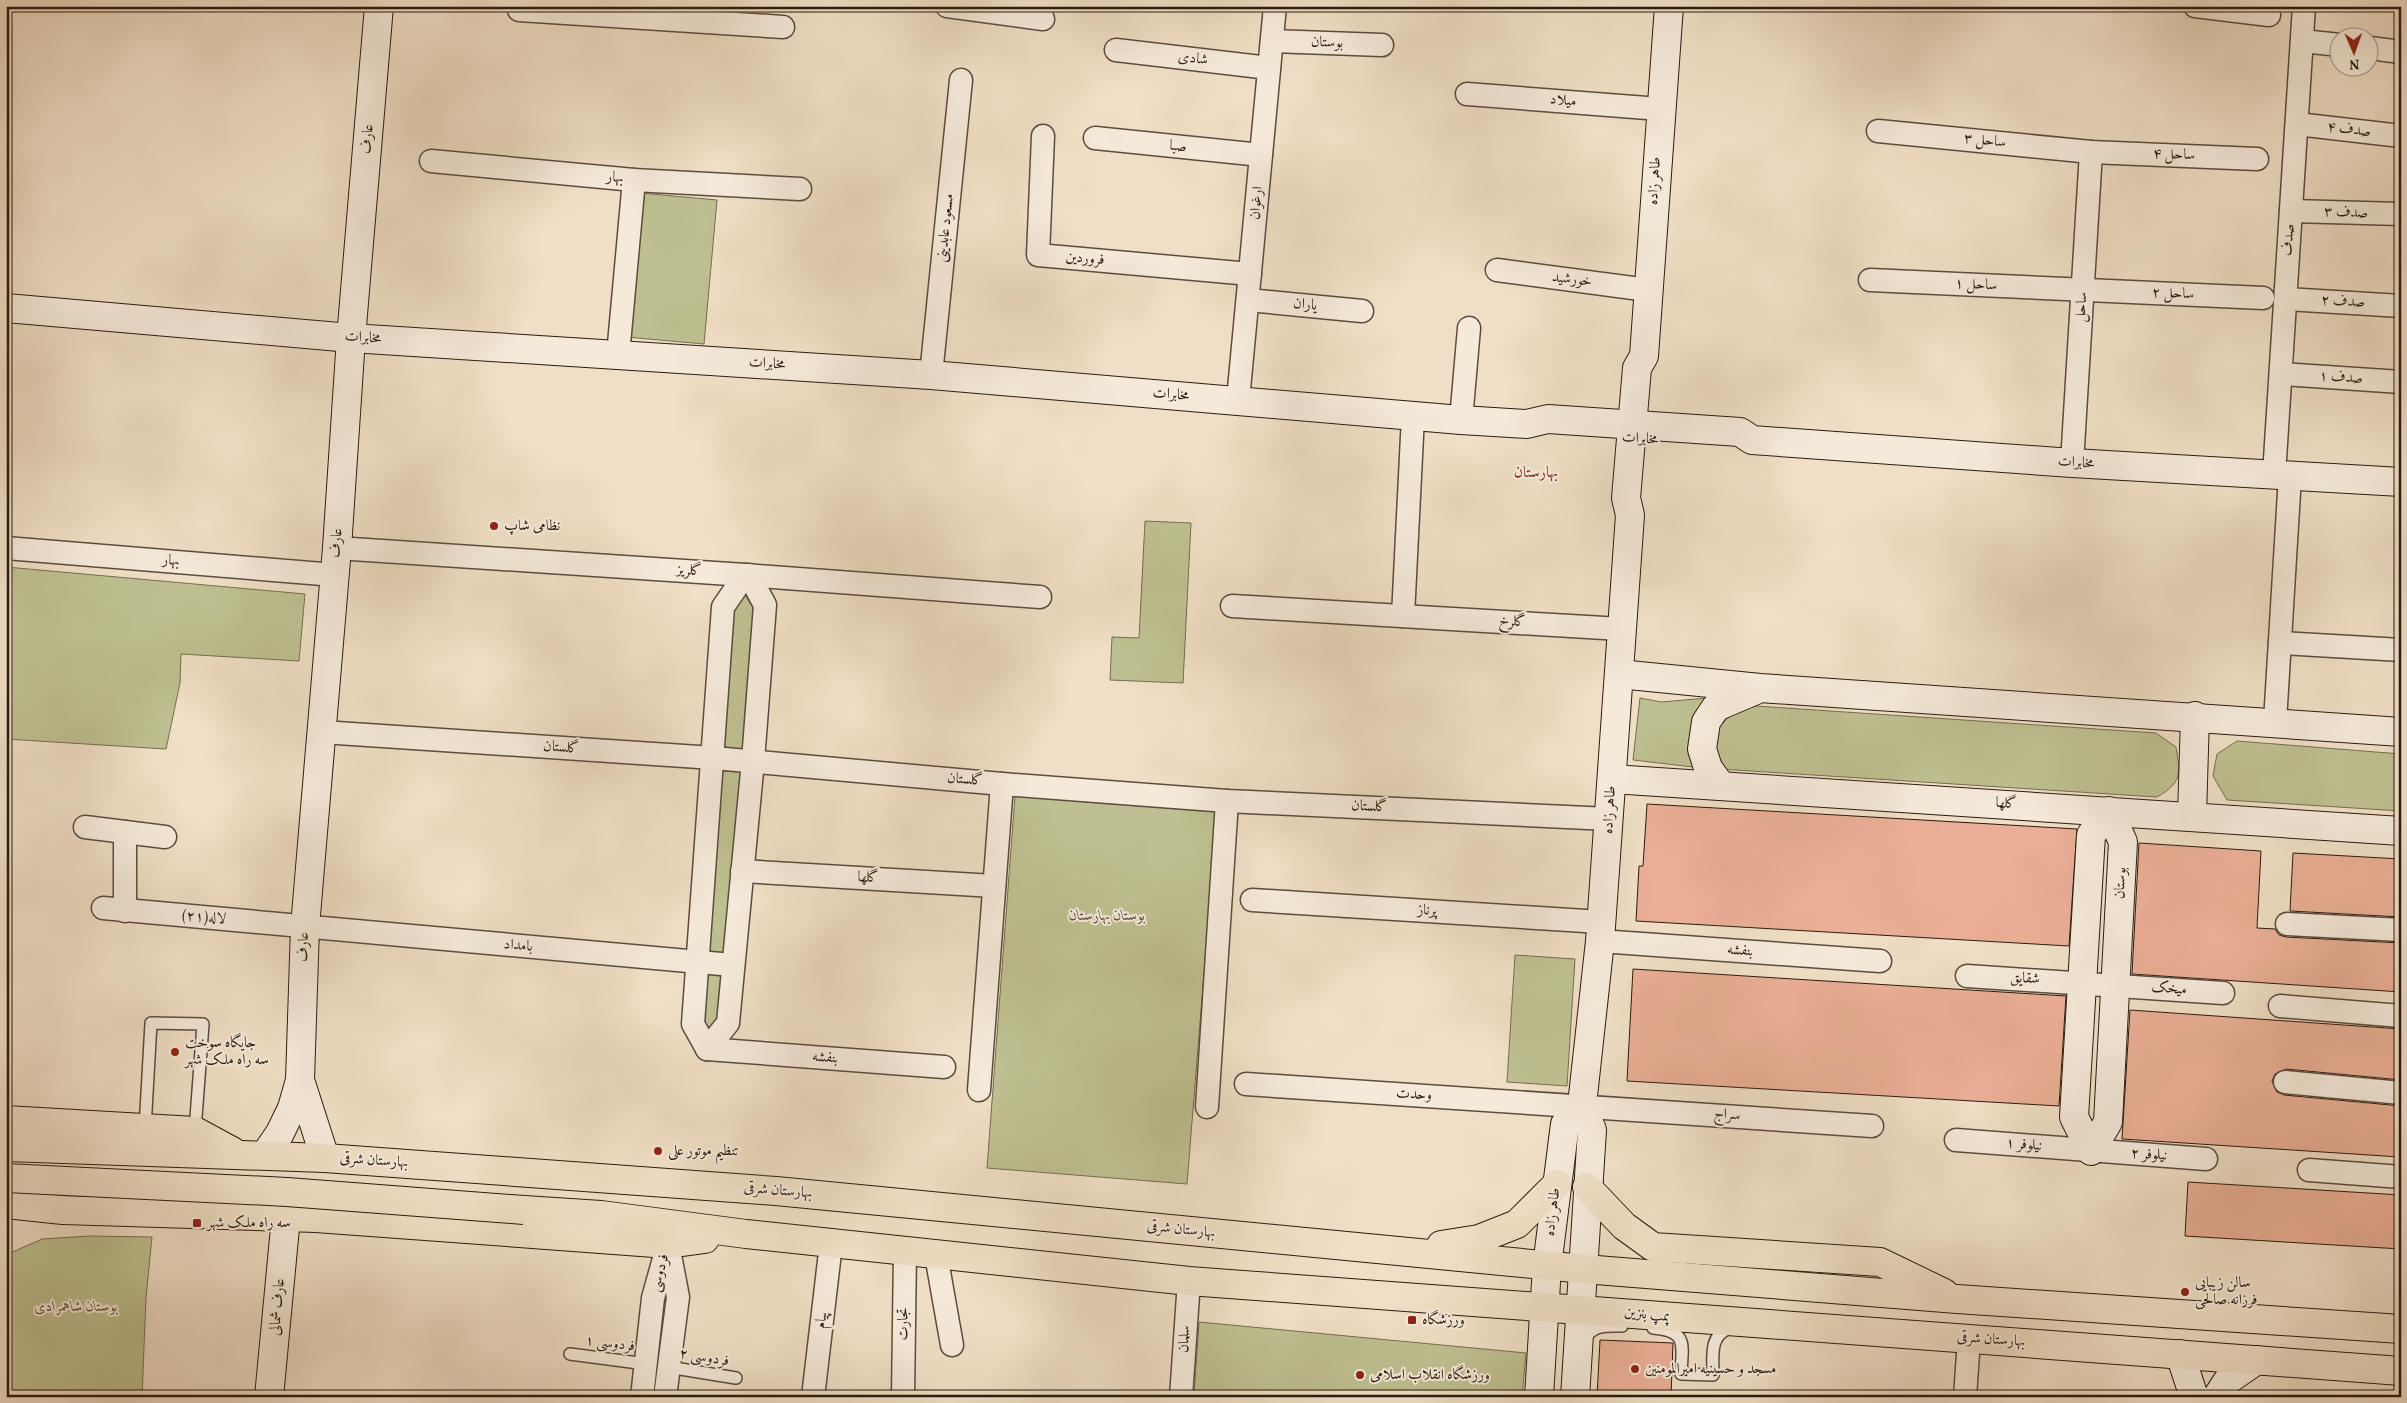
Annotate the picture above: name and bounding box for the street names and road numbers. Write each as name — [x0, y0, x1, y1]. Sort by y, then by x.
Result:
street label: بوستان — [1311, 32, 1344, 54]
street label: شادی — [1177, 47, 1209, 71]
street label: میلاد — [1549, 89, 1577, 113]
street label: صدف ۴ — [2326, 117, 2372, 143]
street label: عارف — [356, 123, 380, 155]
street label: ساحل ۳ — [1963, 128, 2007, 154]
street label: صبا — [1168, 136, 1188, 158]
street label: ساحل ۴ — [2152, 144, 2196, 166]
street label: طاهر زاده — [1643, 156, 1667, 206]
street label: بهار — [603, 167, 625, 189]
street label: ارغوان — [1245, 185, 1269, 221]
street label: مسعود عابدینی — [932, 193, 960, 263]
street label: صدف ۳ — [2324, 202, 2368, 224]
street label: صدف — [2277, 223, 2301, 257]
street label: فروردین — [1065, 247, 1105, 271]
street label: خورشید — [1551, 267, 1593, 293]
street label: ساحل ۱ — [1954, 273, 1998, 297]
street label: ساحل ۲ — [2151, 283, 2195, 305]
street label: صدف ۲ — [2320, 290, 2366, 314]
street label: ساحل — [2070, 291, 2094, 323]
street label: یاران — [1292, 293, 1319, 317]
street label: مخابرات — [344, 326, 382, 350]
street label: مخابرات — [748, 352, 786, 376]
street label: صدف ۱ — [2318, 366, 2364, 390]
street label: مخابرات — [1152, 383, 1190, 407]
street label: مخابرات — [1621, 427, 1659, 451]
street label: مخابرات — [2057, 451, 2095, 475]
street label: عارف — [325, 527, 349, 559]
street label: بهار — [159, 550, 181, 572]
street label: گلریز — [674, 560, 702, 582]
street label: گلرخ — [1498, 611, 1526, 634]
street label: گلستان — [542, 736, 580, 760]
street label: گلستان — [946, 768, 984, 792]
street label: طاهر زاده — [1598, 785, 1622, 835]
street label: گلها — [1995, 793, 2017, 815]
street label: گلستان — [1351, 796, 1387, 818]
street label: بوستان — [2110, 866, 2132, 900]
street label: گلها — [857, 867, 879, 889]
street label: پرناز — [1415, 900, 1439, 922]
street label: لاله(۲۱) — [181, 906, 227, 930]
street label: عارف — [293, 931, 315, 962]
street label: بامداد — [503, 934, 534, 958]
street label: بنفشه — [1726, 940, 1754, 962]
street label: شقایق — [2010, 968, 2040, 990]
street label: میخک — [2150, 977, 2188, 1001]
street label: بنفشه — [811, 1047, 839, 1069]
street label: وحدت — [1395, 1084, 1433, 1106]
street label: سراج — [1713, 1104, 1741, 1127]
street label: نیلوفر ۱ — [2005, 1133, 2043, 1157]
street label: نیلوفر ۲ — [2130, 1143, 2168, 1167]
street label: بهارستان شرقی — [339, 1148, 409, 1174]
street label: بهارستان شرقی — [743, 1178, 813, 1204]
street label: طاهر زاده — [1540, 1187, 1566, 1237]
street label: بهارستان شرقی — [1146, 1216, 1216, 1244]
street label: فردوسی — [645, 1252, 675, 1294]
street label: عارف شمالی — [265, 1277, 291, 1337]
street label: پمپ بنزین — [1623, 1302, 1671, 1328]
street label: تجارت — [893, 1307, 915, 1341]
street label: پیام — [811, 1310, 834, 1330]
street label: سلمان — [1174, 1325, 1196, 1353]
street label: بهارستان شرقی — [1956, 1327, 2026, 1353]
street label: فردوسی ۱ — [584, 1331, 636, 1357]
street label: فردوسی ۲ — [678, 1344, 730, 1372]

